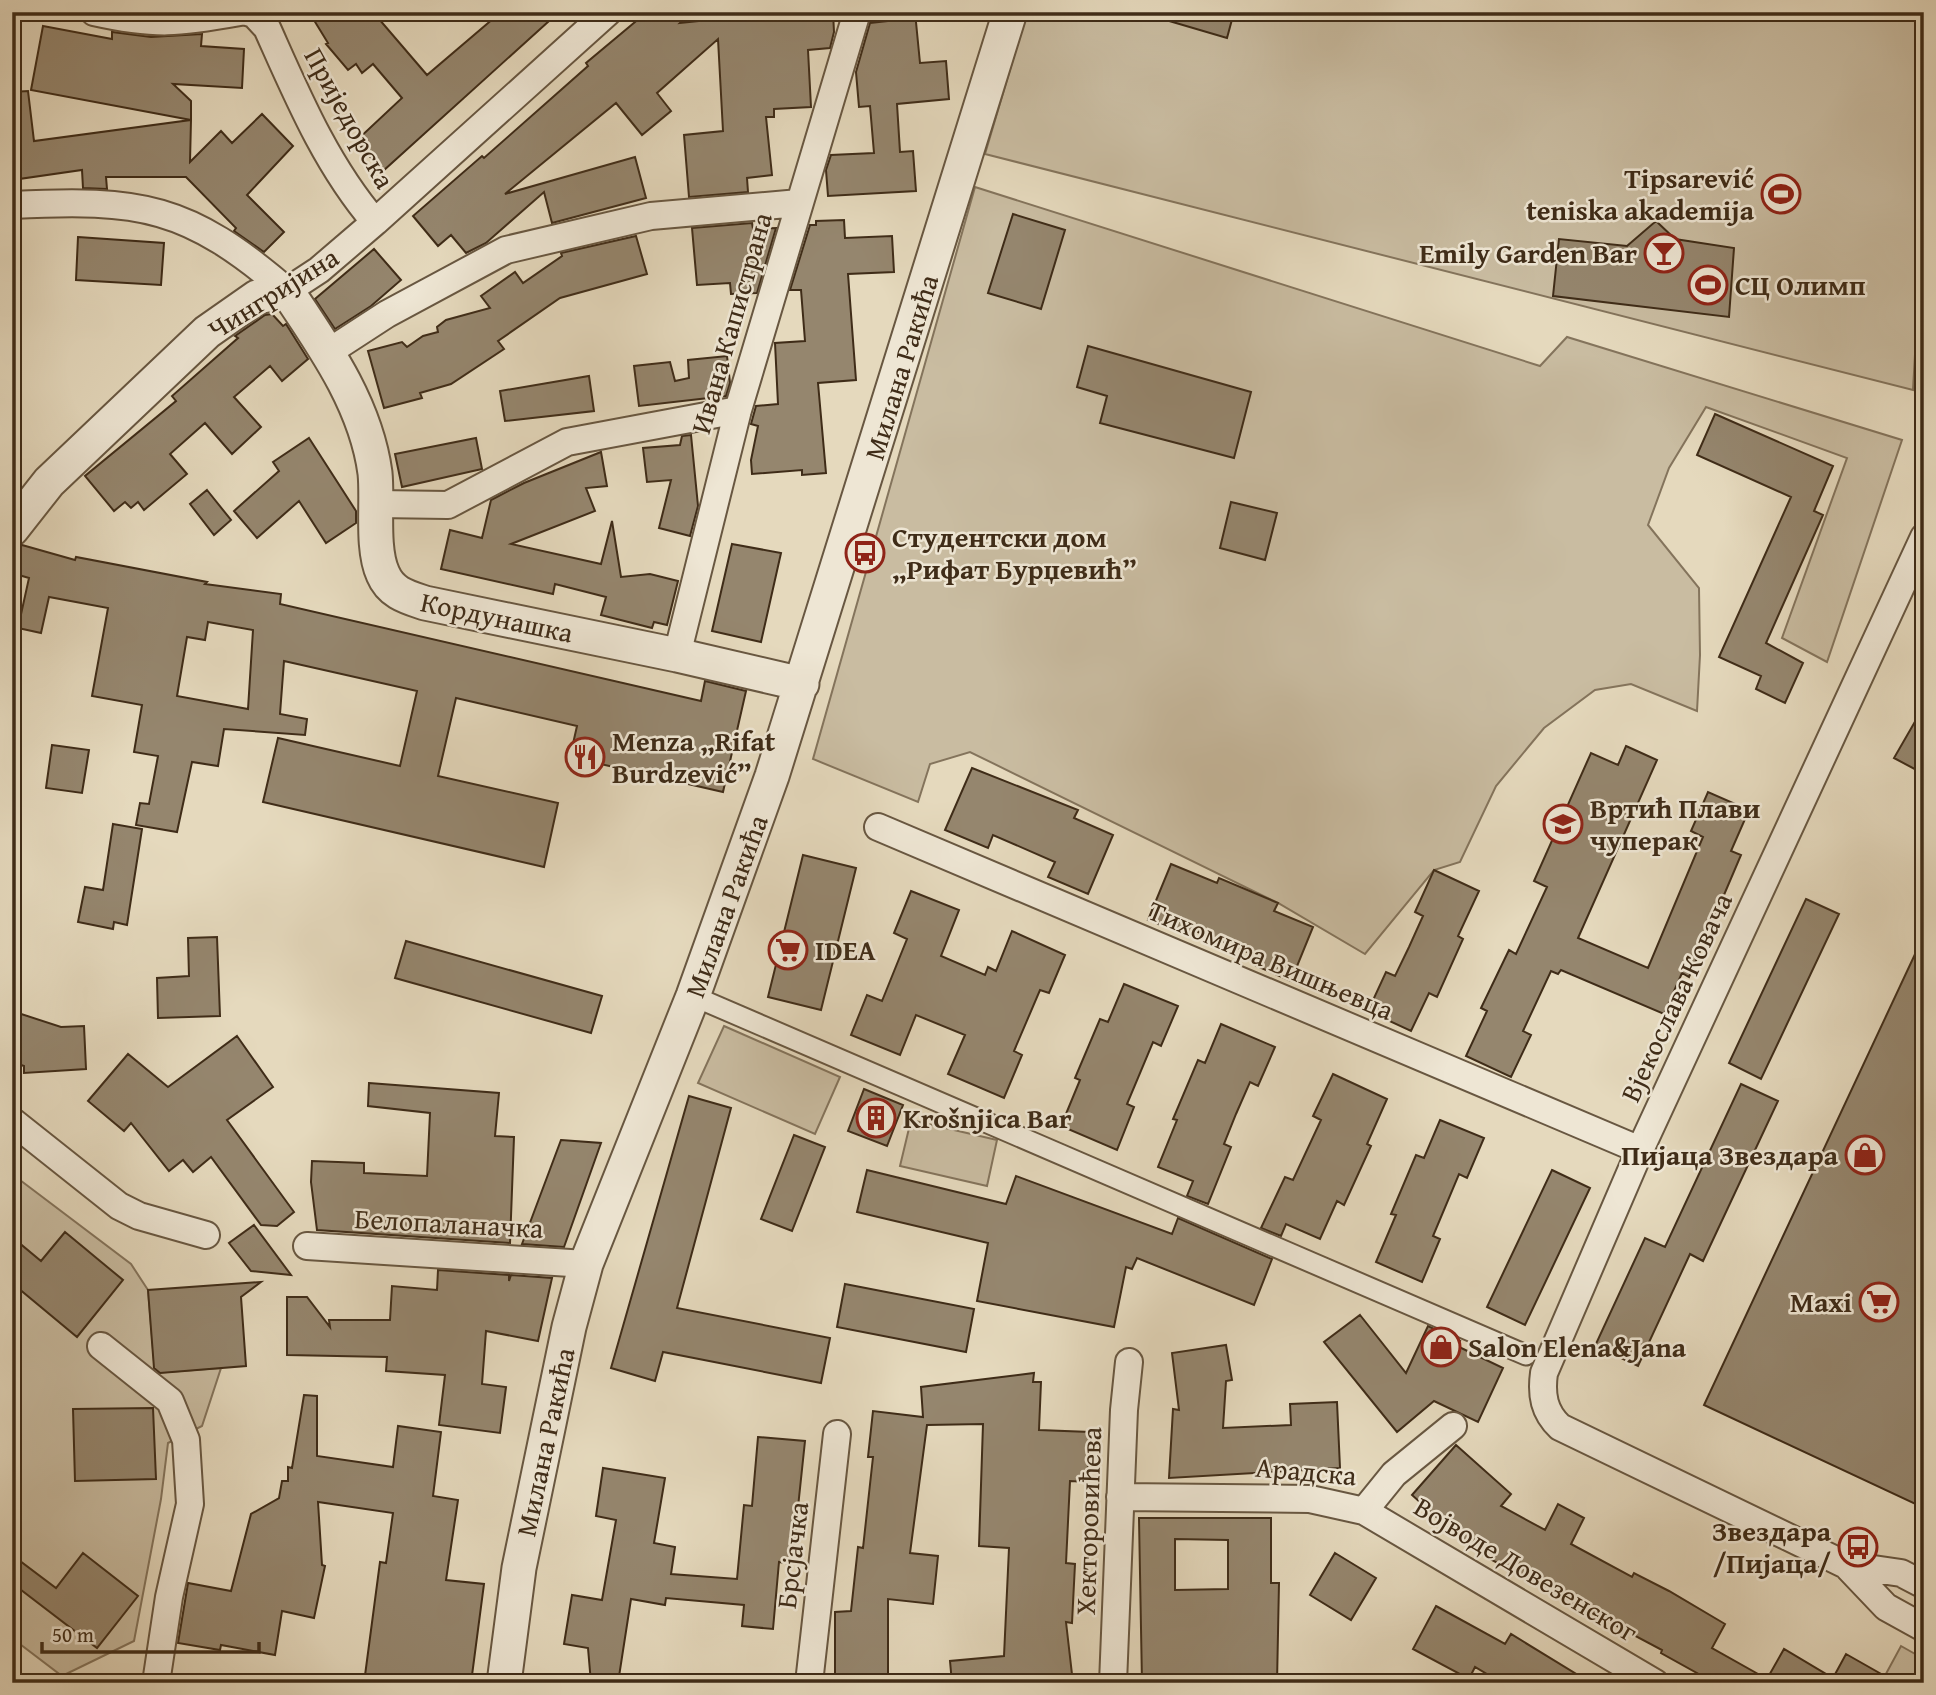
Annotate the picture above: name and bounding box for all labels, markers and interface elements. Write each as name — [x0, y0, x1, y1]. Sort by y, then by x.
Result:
street label: Приједорска — [295, 40, 406, 196]
place label: Tipsarević teniska akademija — [1526, 157, 1755, 230]
sports icon: Tipsarević teniska akademija — [1760, 173, 1802, 215]
street label: Ивана Капистрана — [679, 207, 782, 438]
place label: Emily Garden Bar — [1419, 232, 1637, 273]
bar icon: Emily Garden Bar — [1643, 232, 1685, 274]
street label: Чингријина — [199, 236, 347, 349]
sports icon: СЦ Олимп — [1687, 264, 1729, 306]
place label: СЦ Олимп — [1735, 264, 1866, 305]
street label: Милана Ракића — [853, 268, 948, 465]
place label: Студентски дом „Рифат Бурџевић” — [892, 516, 1137, 589]
bus stop icon: Студентски дом „Рифат Бурџевић” — [844, 532, 886, 574]
street label: Кордунашка — [417, 580, 578, 653]
place label: Menza „Rifat Burdzević” — [612, 720, 776, 793]
restaurant icon: Menza „Rifat Burdzević” — [564, 736, 606, 778]
place label: Вртић Плави чуперак — [1590, 787, 1760, 860]
school or university icon: Вртић Плави чуперак — [1542, 803, 1584, 845]
street label: Милана Ракића — [673, 808, 778, 1003]
street label: Вјекослава Ковача — [1609, 885, 1742, 1108]
street label: Тихомира Вишњевца — [1142, 889, 1401, 1030]
supermarket icon: IDEA — [767, 929, 809, 971]
place label: IDEA — [815, 929, 876, 970]
building icon: Krošnjica Bar — [855, 1097, 897, 1139]
place label: Krošnjica Bar — [903, 1097, 1072, 1138]
place label: Пијаца Звездара — [1621, 1134, 1839, 1175]
shop icon: Пијаца Звездара — [1844, 1134, 1886, 1176]
street label: Белопаланачка — [354, 1197, 545, 1248]
place label: Maxi — [1790, 1281, 1852, 1322]
supermarket icon: Maxi — [1858, 1281, 1900, 1323]
shop icon: Salon Elena&Jana — [1420, 1326, 1462, 1368]
place label: Salon Elena&Jana — [1468, 1326, 1687, 1367]
street label: Милана Ракића — [505, 1343, 585, 1540]
street label: Хекторовићева — [1064, 1425, 1111, 1616]
street label: Арадска — [1254, 1446, 1359, 1495]
street label: Војводе Довезенског — [1407, 1486, 1646, 1652]
street label: Брсјачка — [765, 1499, 818, 1611]
place label: Звездара /Пијаца/ — [1712, 1510, 1832, 1583]
bus stop icon: Звездара /Пијаца/ — [1837, 1526, 1879, 1568]
scale bar — [42, 1611, 259, 1655]
text: 50 m — [52, 1619, 94, 1650]

